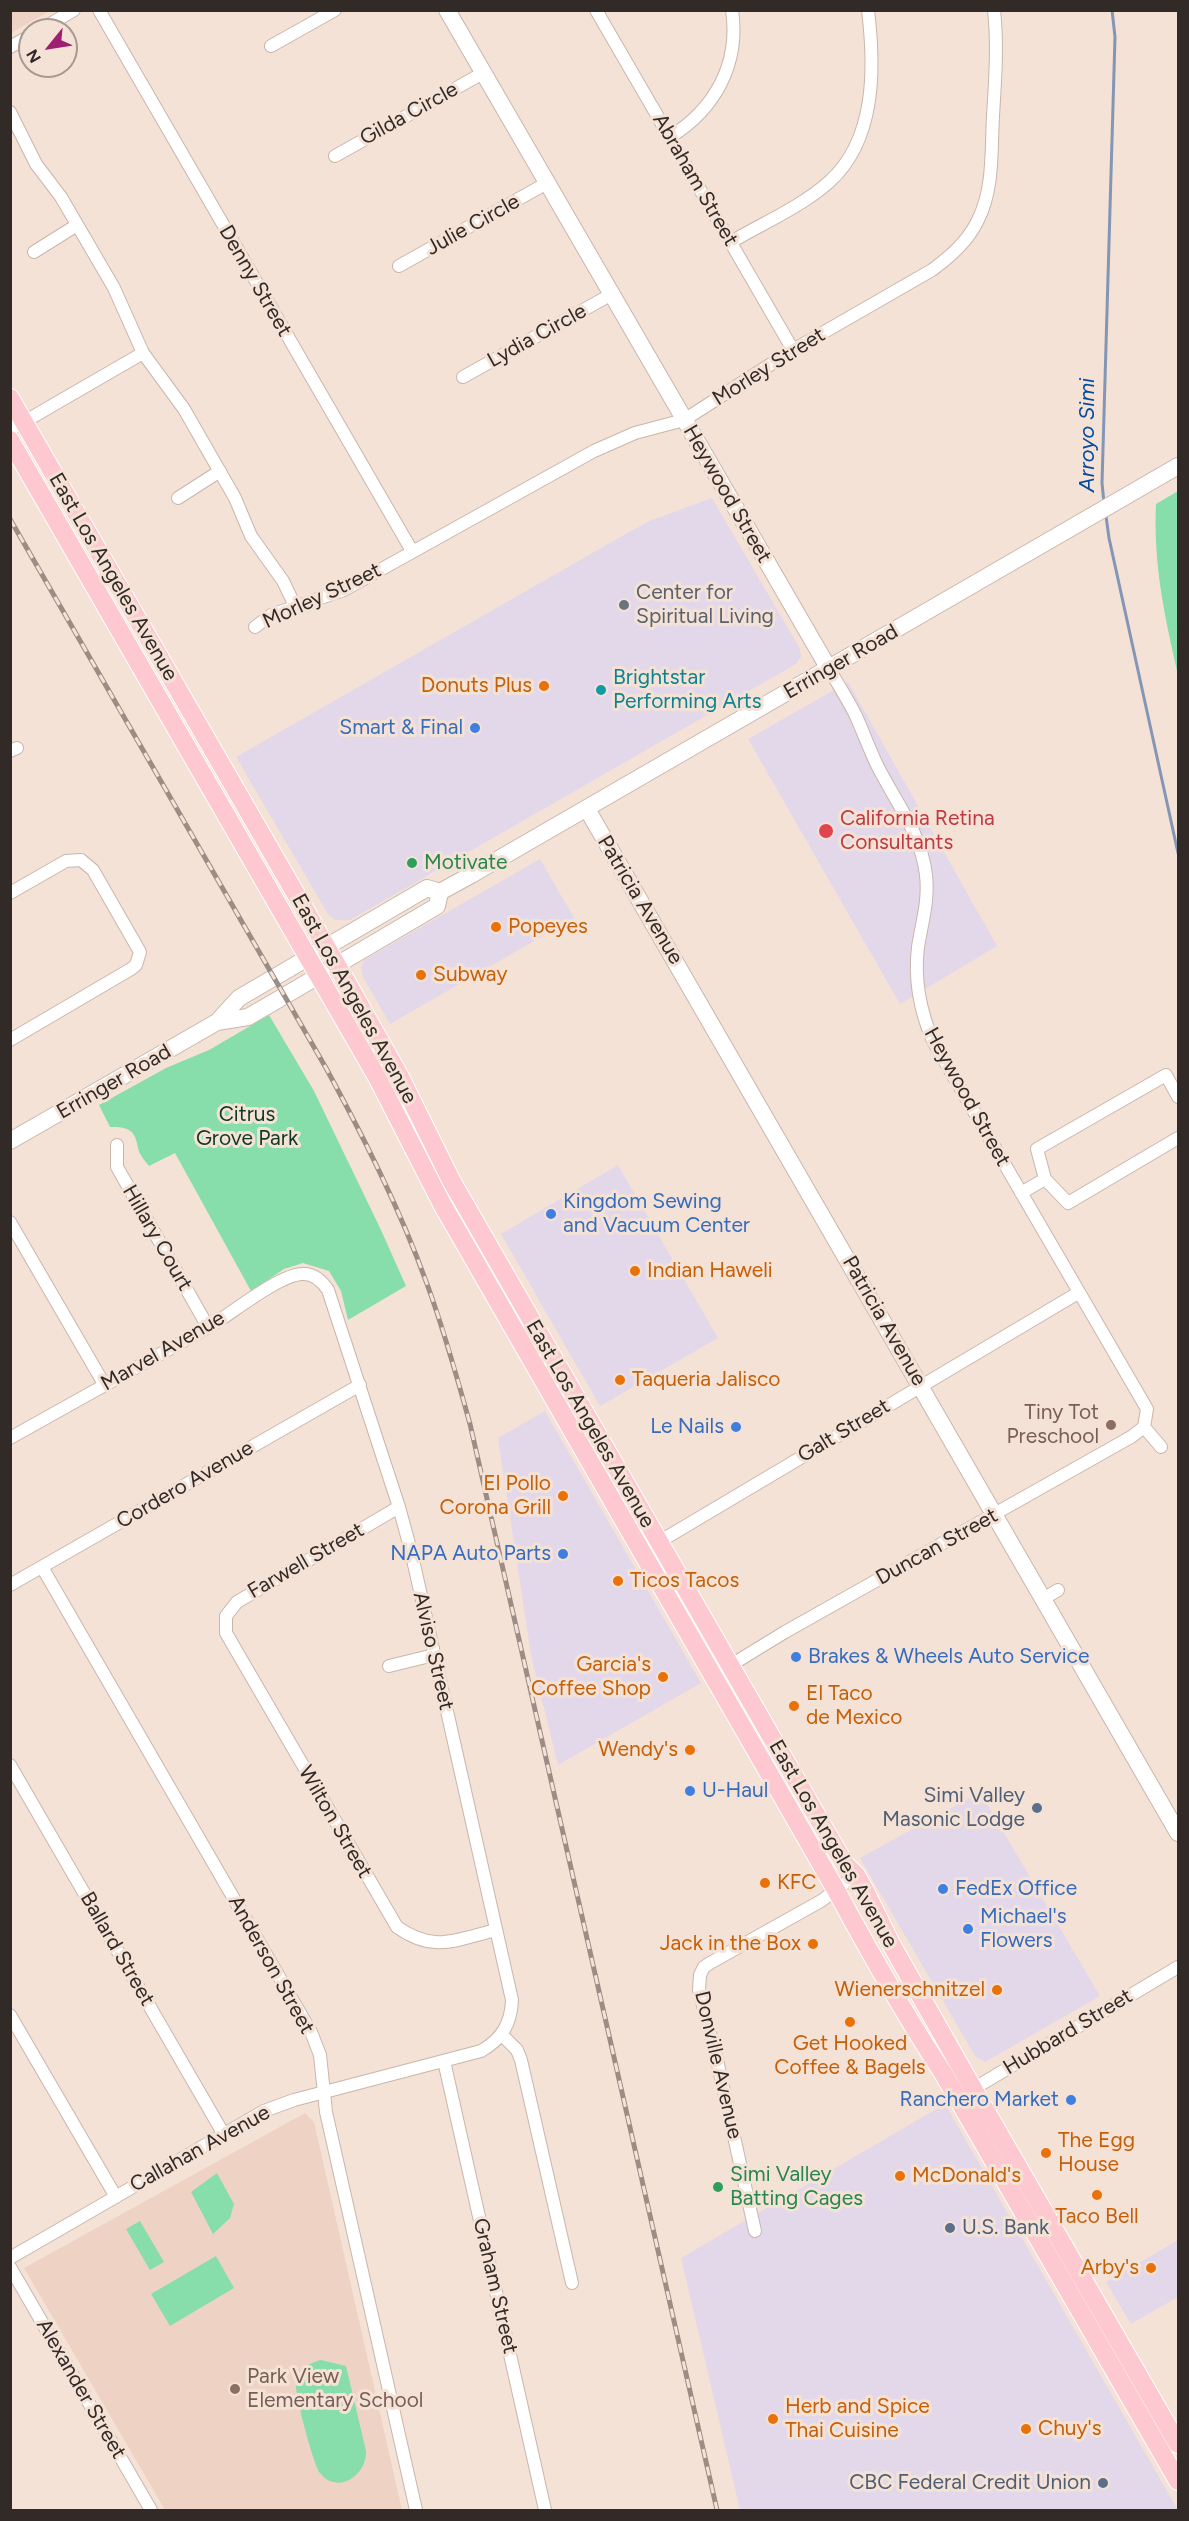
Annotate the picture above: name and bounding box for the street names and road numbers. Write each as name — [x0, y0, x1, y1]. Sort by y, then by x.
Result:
street label: Gilda Circle — [356, 77, 462, 151]
street label: Abraham Street — [647, 109, 743, 251]
street label: Julie Circle — [422, 189, 524, 261]
street label: Denny Street — [213, 221, 297, 341]
street label: Lydia Circle — [483, 298, 591, 374]
street label: Morley Street — [708, 322, 830, 412]
street label: Heywood Street — [677, 421, 777, 567]
street label: East Los Angeles Avenue — [43, 469, 183, 685]
street label: Morley Street — [259, 558, 385, 634]
street label: Erringer Road — [779, 619, 903, 705]
street label: Patricia Avenue — [592, 831, 688, 969]
street label: East Los Angeles Avenue — [286, 890, 422, 1108]
street label: Heywood Street — [918, 1023, 1016, 1171]
street label: Erringer Road — [52, 1039, 176, 1125]
street label: Hillary Court — [117, 1181, 197, 1295]
street label: Patricia Avenue — [837, 1252, 931, 1390]
street label: Marvel Avenue — [97, 1305, 229, 1397]
street label: East Los Angeles Avenue — [520, 1316, 660, 1532]
street label: Galt Street — [793, 1394, 895, 1468]
street label: Cordero Avenue — [112, 1436, 258, 1534]
street label: Duncan Street — [872, 1503, 1002, 1591]
street label: Farwell Street — [243, 1518, 369, 1604]
street label: Alviso Street — [407, 1589, 459, 1713]
street label: East Los Angeles Avenue — [763, 1736, 903, 1952]
street label: Wilton Street — [293, 1761, 377, 1883]
street label: Ballard Street — [74, 1888, 160, 2010]
street label: Anderson Street — [223, 1891, 319, 2039]
street label: Hubbard Street — [999, 1984, 1137, 2080]
street label: Donville Avenue — [689, 1989, 747, 2141]
street label: Callahan Avenue — [126, 2100, 274, 2198]
street label: Graham Street — [467, 2216, 523, 2356]
street label: Alexander Street — [31, 2315, 131, 2463]

